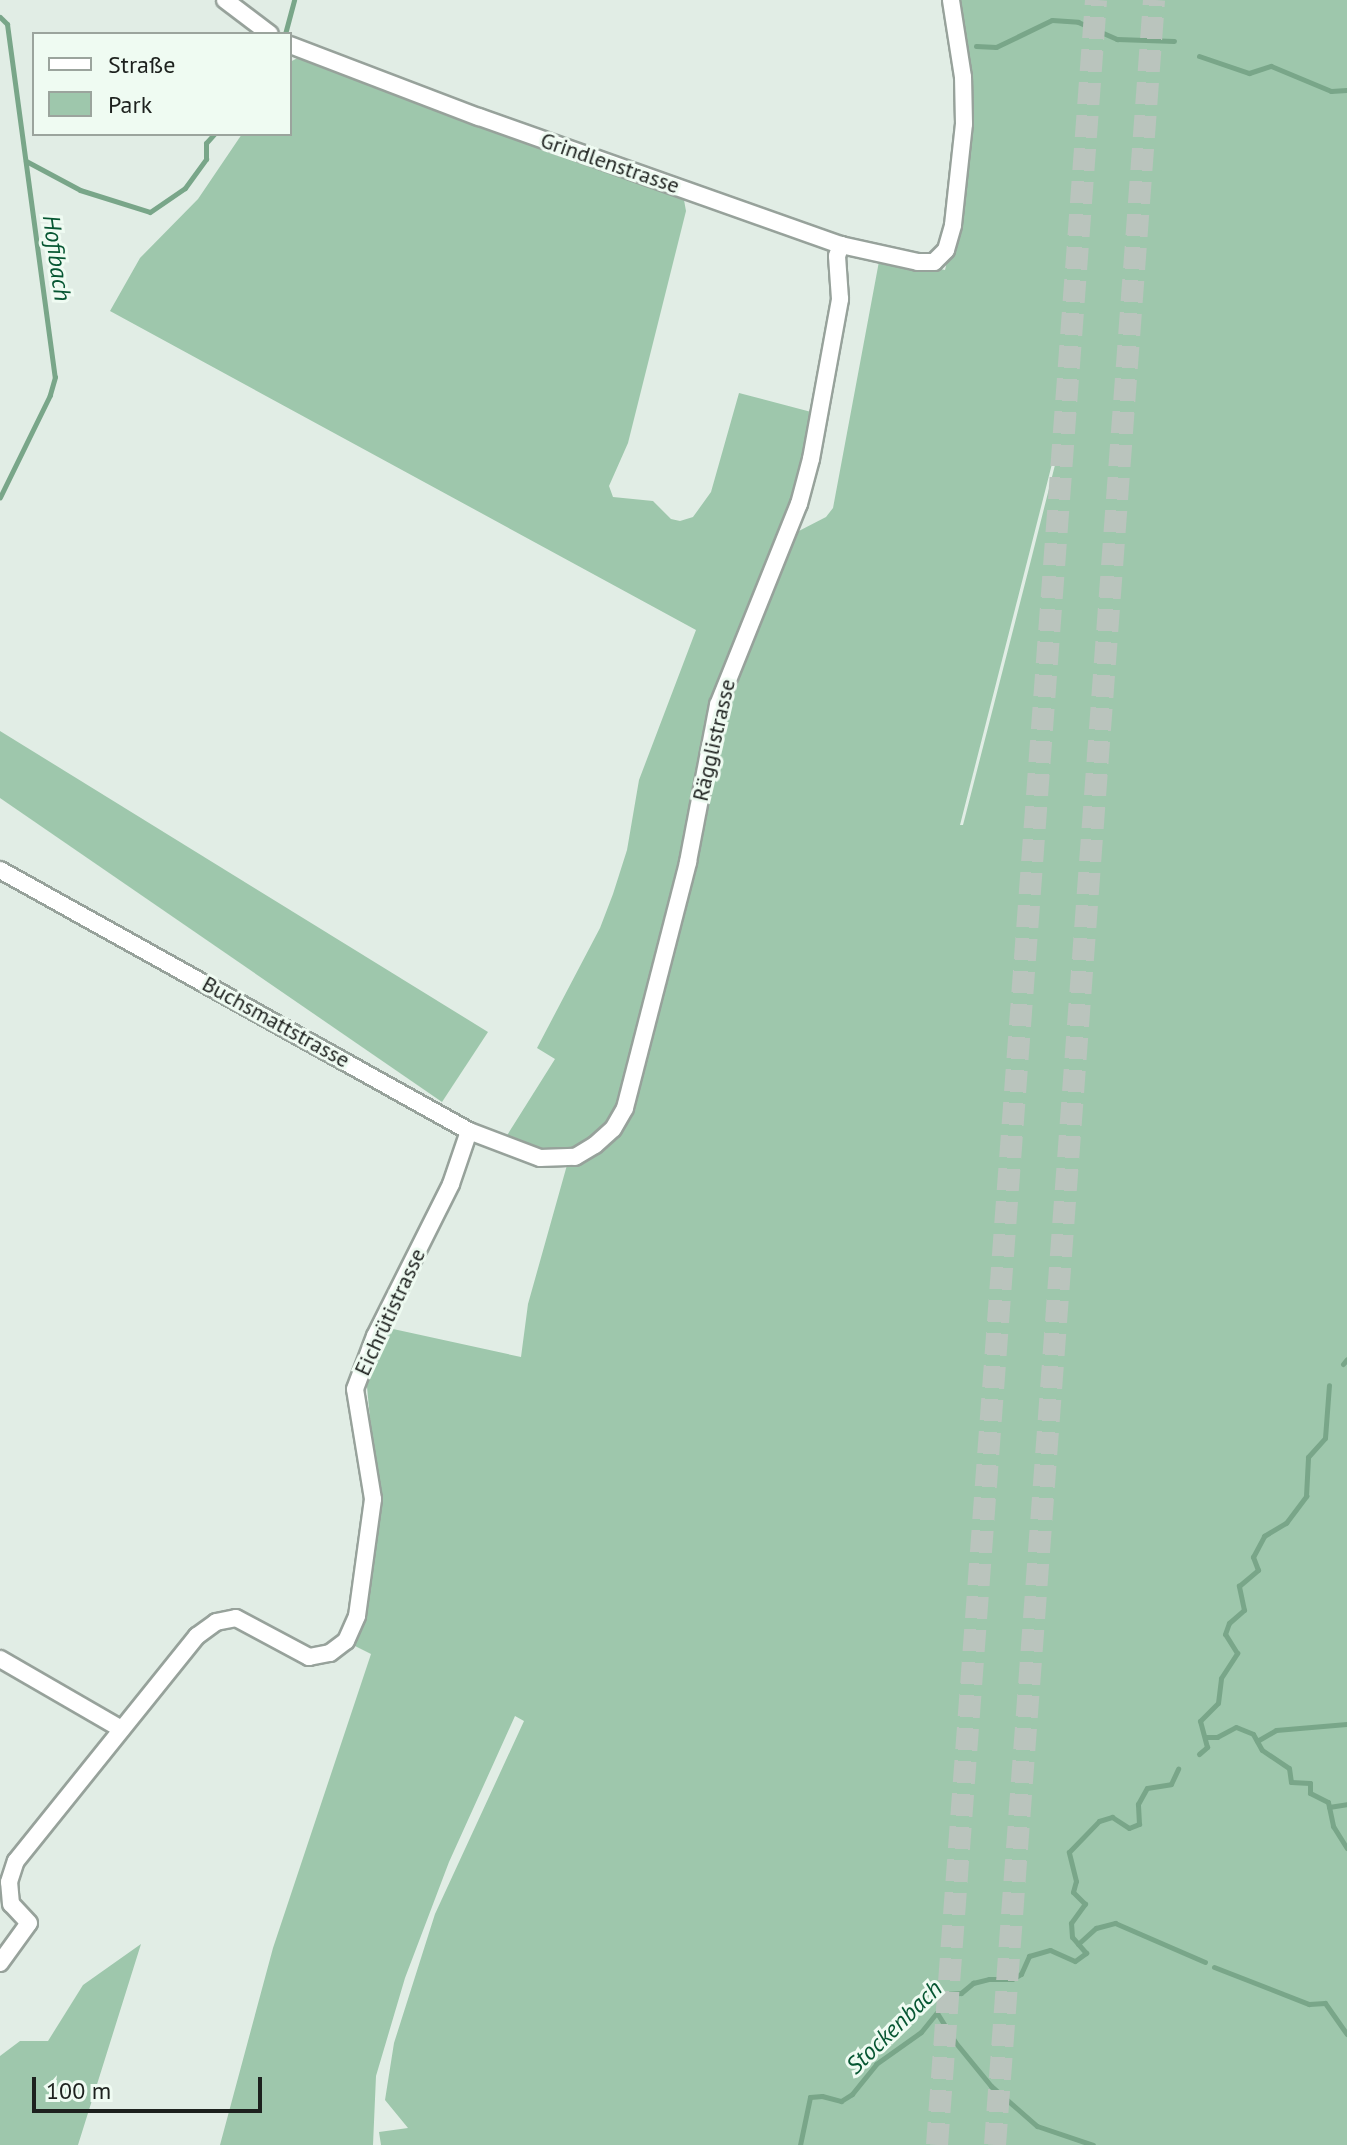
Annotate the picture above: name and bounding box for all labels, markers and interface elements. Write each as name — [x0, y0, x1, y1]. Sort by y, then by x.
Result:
legend — [32, 32, 292, 136]
text: Straße — [108, 49, 175, 80]
text: Park — [108, 89, 152, 120]
street label: Grindlenstrasse — [537, 127, 683, 199]
water label: Hofibach — [37, 213, 77, 303]
street label: Rägglistrasse — [687, 676, 741, 804]
street label: Buchsmattstrasse — [198, 971, 354, 1073]
street label: Eichrütistrasse — [349, 1244, 431, 1380]
water label: Stockenbach — [840, 1974, 948, 2080]
scale bar — [36, 2061, 266, 2111]
text: 100 m — [46, 2075, 111, 2106]

